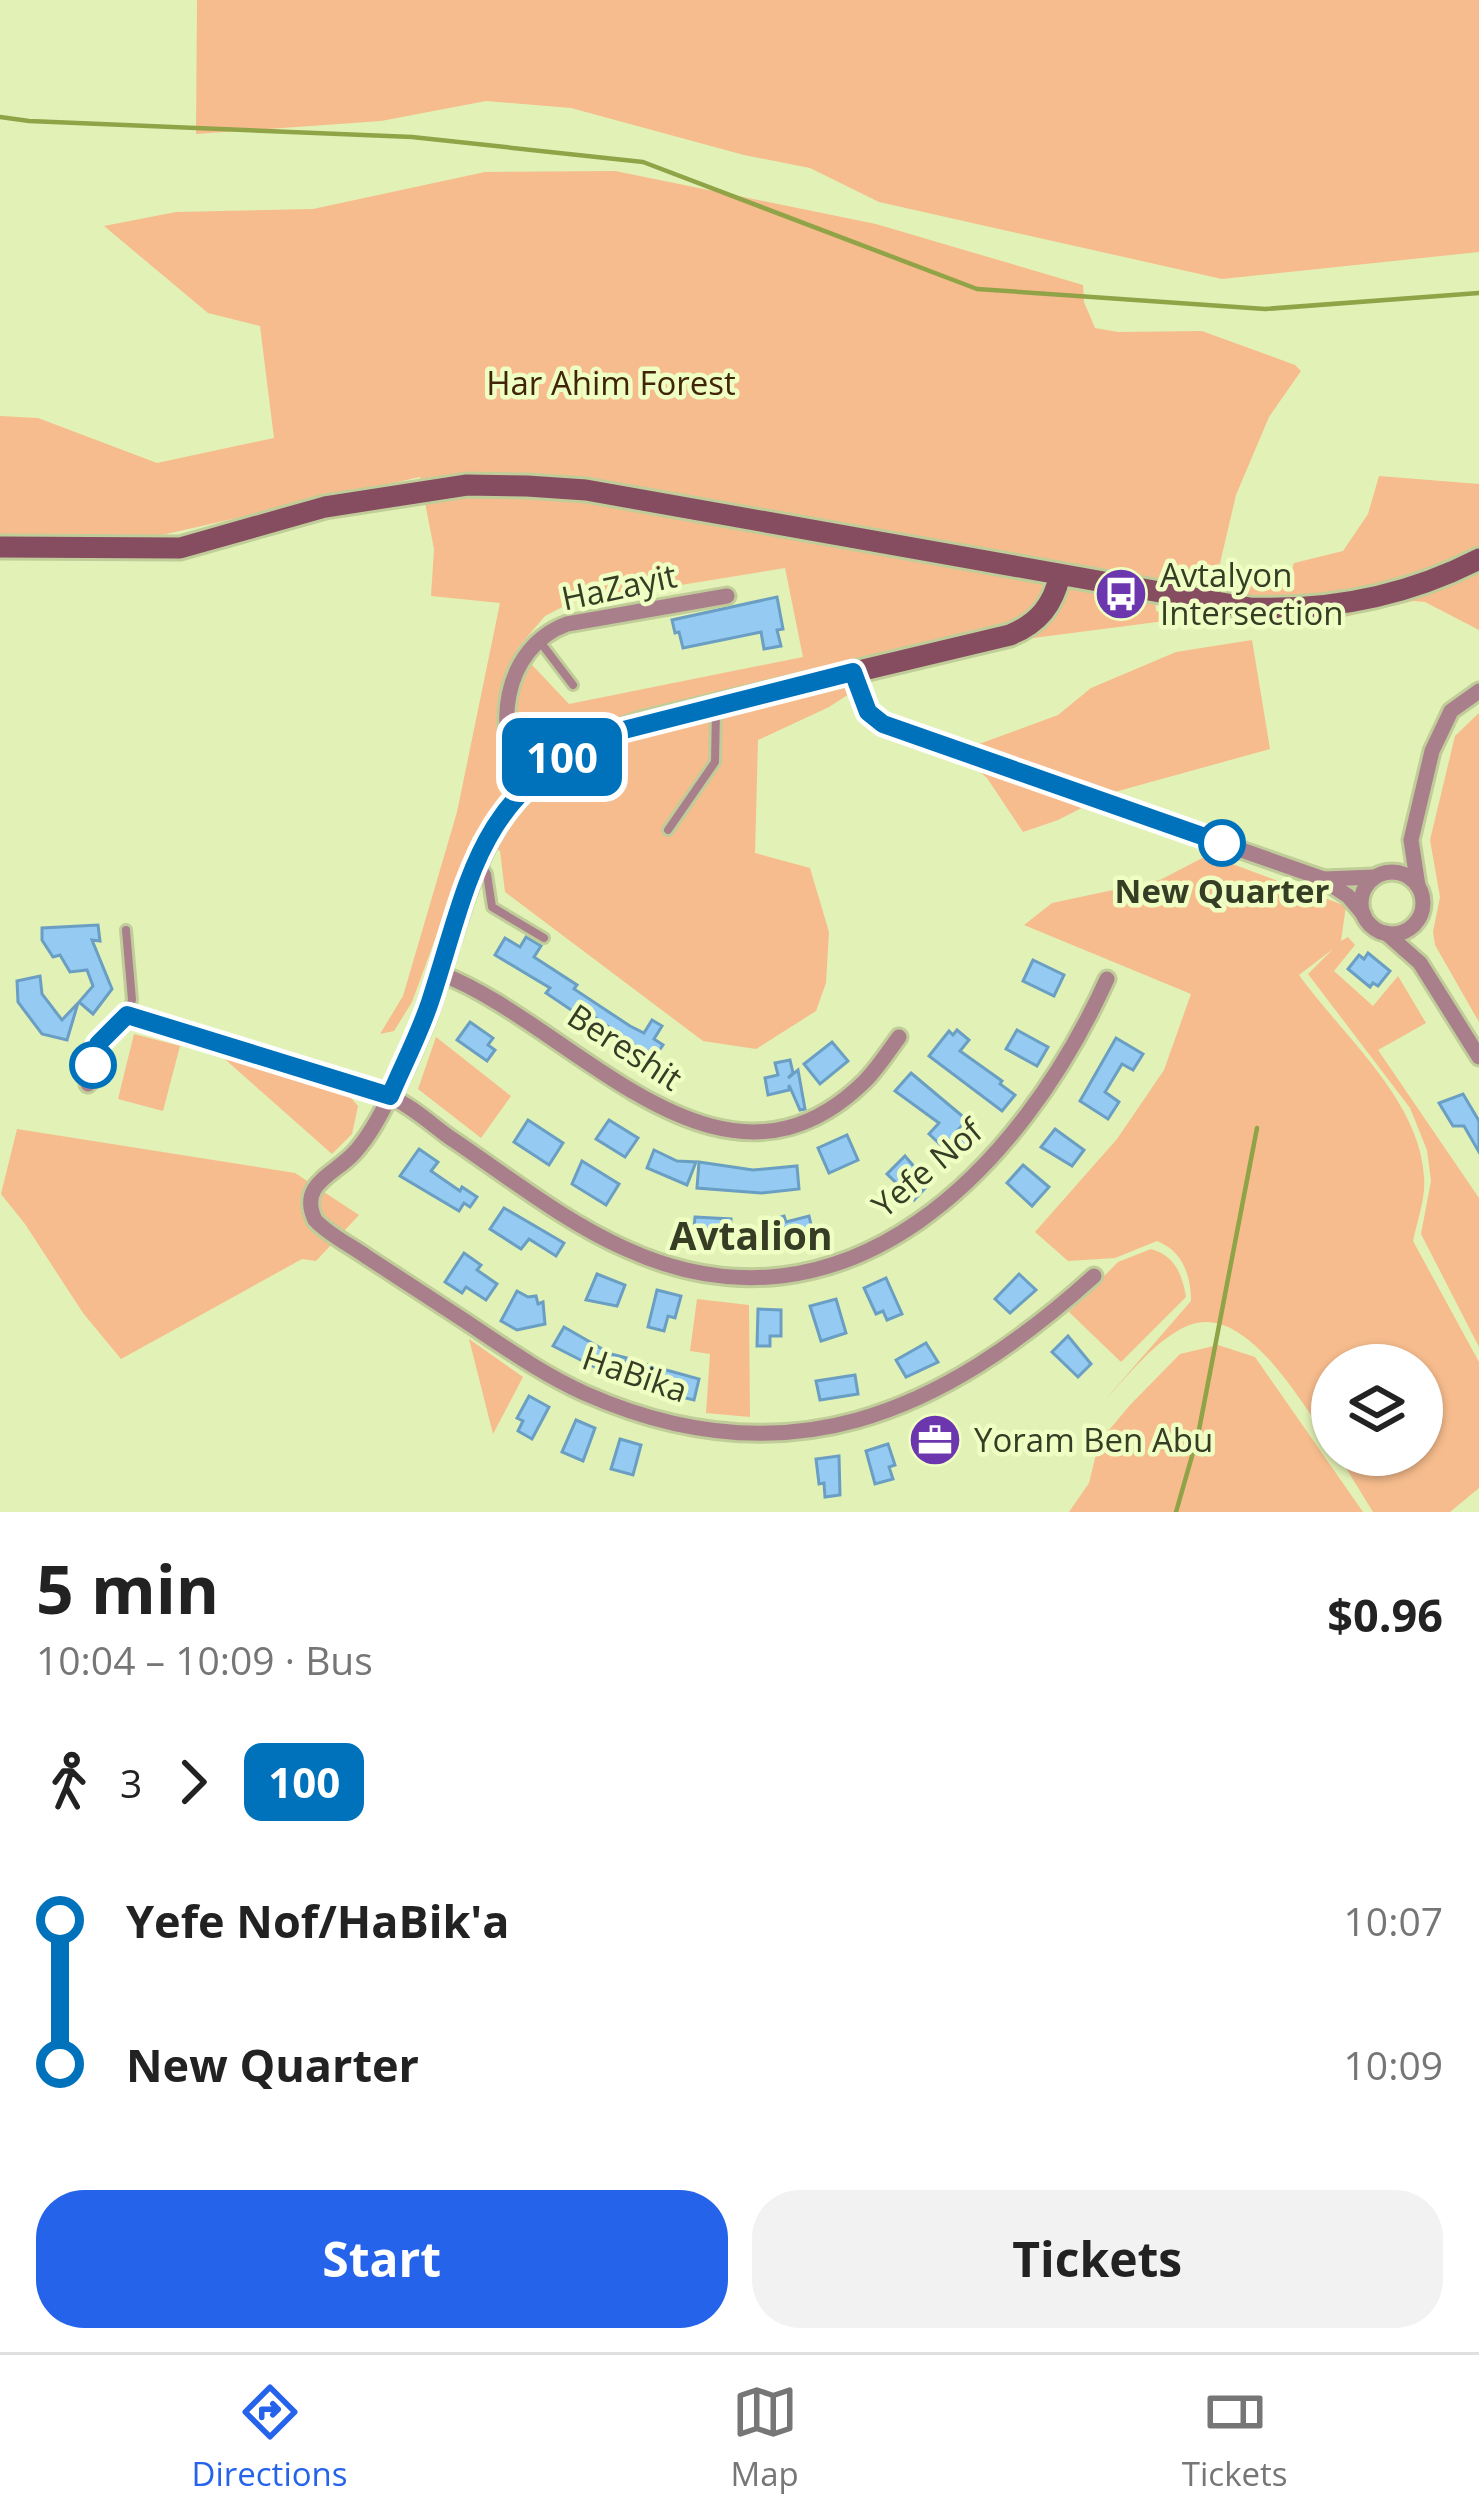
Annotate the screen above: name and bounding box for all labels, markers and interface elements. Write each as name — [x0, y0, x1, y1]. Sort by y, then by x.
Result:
park label: Har Ahim Forest — [486, 360, 736, 405]
street label: HaZayit — [557, 552, 681, 621]
place label: Avtalyon Intersection — [1160, 552, 1343, 635]
bus stop icon: Avtalyon Intersection — [1093, 566, 1149, 622]
line badge: 100 — [493, 718, 631, 796]
text: 100 — [526, 728, 598, 785]
marker: New Quarter — [1200, 821, 1244, 865]
place label: New Quarter — [1115, 868, 1329, 913]
street label: Bereshit — [559, 993, 691, 1100]
unlabelled marker — [71, 1043, 115, 1087]
street label: Yefe Nof — [862, 1107, 993, 1227]
district label: Avtalion — [669, 1208, 833, 1261]
street label: HaBika — [577, 1335, 694, 1412]
map controls — [1311, 1344, 1443, 1476]
button: layers — [1311, 1344, 1443, 1476]
office icon: Yoram Ben Abu — [907, 1412, 963, 1468]
place label: Yoram Ben Abu — [974, 1417, 1213, 1462]
text: 5 min — [36, 1543, 219, 1633]
text: $0.96 — [1327, 1584, 1443, 1645]
text: 10:04 – 10:09 · Bus — [36, 1633, 373, 1686]
icon: walk — [36, 1749, 102, 1815]
icon: forward — [160, 1749, 226, 1815]
text: 100 — [268, 1753, 340, 1810]
text: 3 — [120, 1756, 142, 1809]
text: Yefe Nof/HaBik'a — [126, 1890, 509, 1951]
text: 10:07 — [1344, 1894, 1443, 1947]
text: New Quarter — [126, 2034, 419, 2095]
text: 10:09 — [1344, 2038, 1443, 2091]
button: Start — [36, 2190, 728, 2328]
button: Tickets — [752, 2190, 1443, 2328]
tab: Directions — [192, 2379, 348, 2496]
tab: Map — [731, 2379, 799, 2496]
tab: Tickets — [1182, 2379, 1287, 2496]

